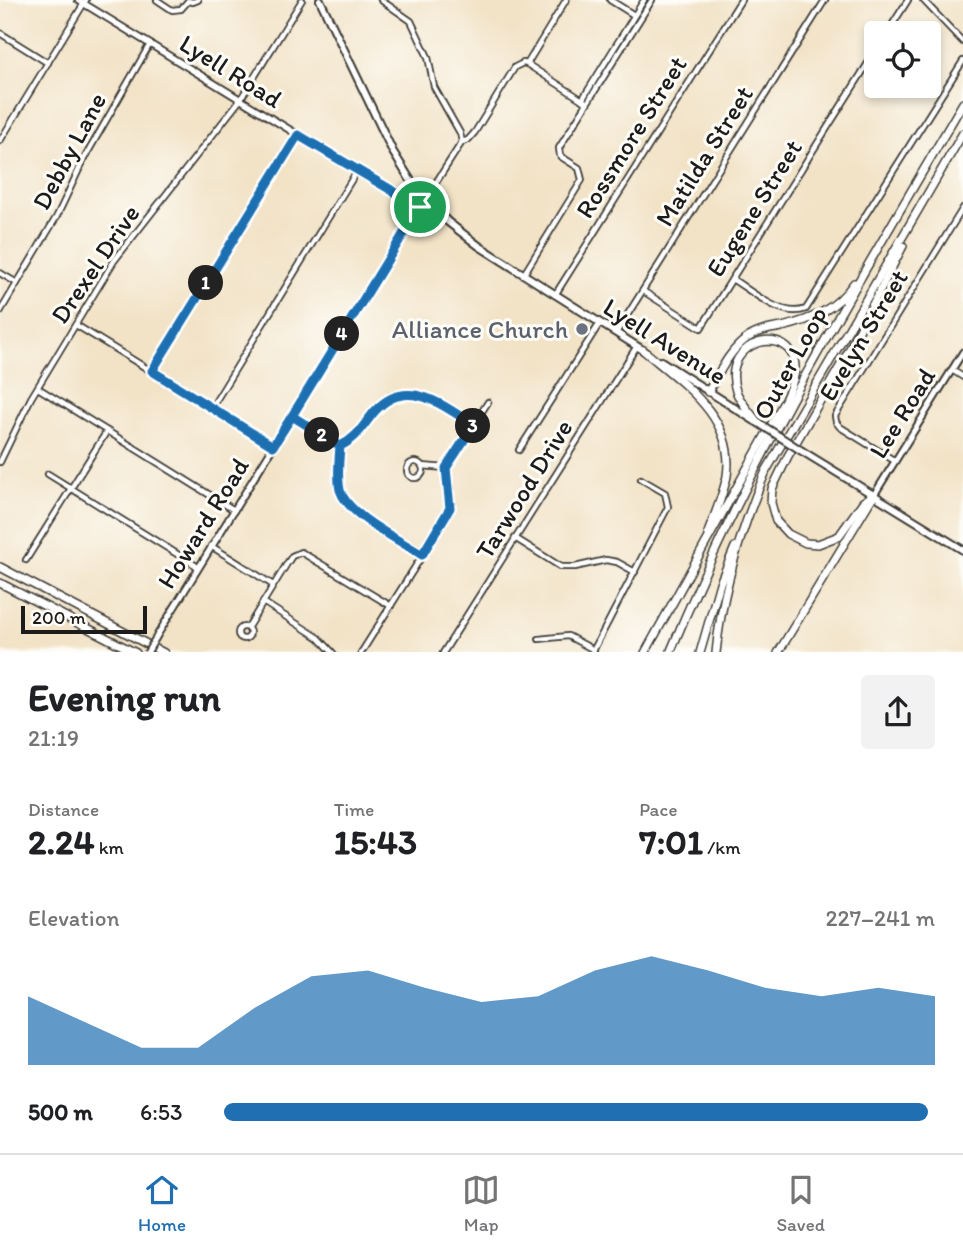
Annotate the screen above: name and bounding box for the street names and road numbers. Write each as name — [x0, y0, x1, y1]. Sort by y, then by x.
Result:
street label: Lyell Road — [174, 27, 289, 115]
street label: Rossmore Street — [568, 50, 694, 224]
street label: Matilda Street — [648, 80, 760, 232]
street label: Debby Lane — [25, 87, 113, 215]
street label: Eugene Street — [699, 133, 809, 283]
street label: Drexel Drive — [44, 199, 146, 329]
street label: Evelyn Street — [811, 263, 915, 407]
street label: Lyell Avenue — [597, 291, 733, 391]
street label: Outer Loop — [746, 301, 834, 425]
street label: Lee Road — [862, 361, 943, 464]
street label: Tarwood Drive — [468, 413, 580, 565]
street label: Howard Road — [150, 451, 256, 594]

